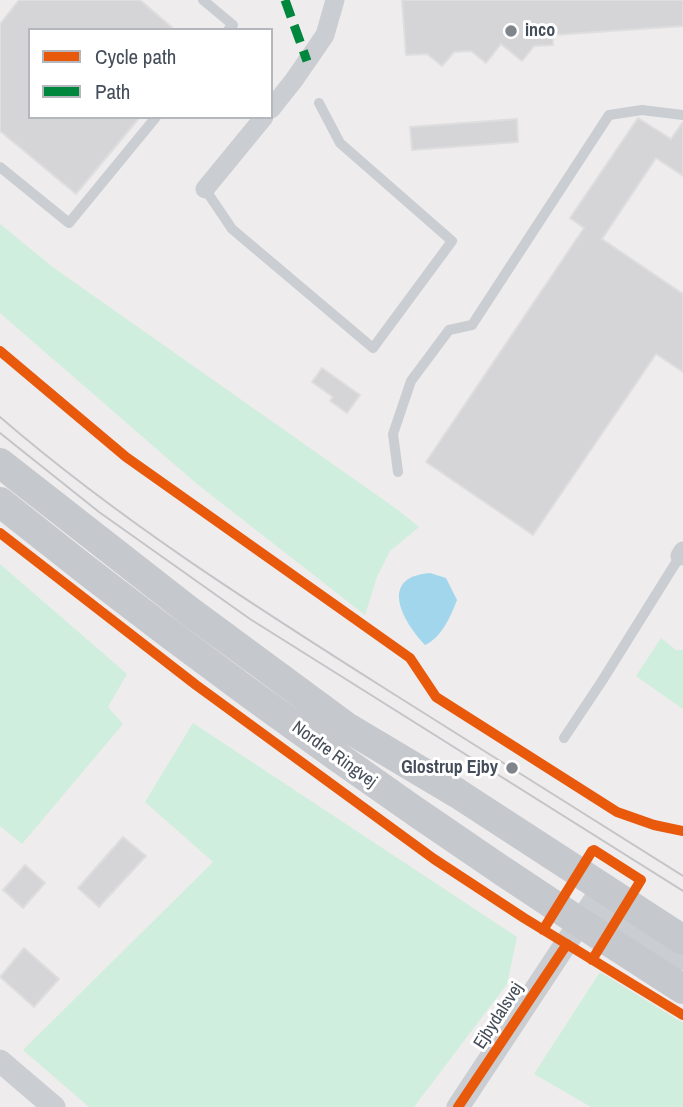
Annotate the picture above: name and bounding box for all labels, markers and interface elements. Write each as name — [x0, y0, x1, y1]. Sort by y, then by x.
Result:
place label: inco — [525, 20, 555, 42]
marker: inco — [503, 23, 519, 39]
legend — [28, 28, 273, 119]
text: Cycle path — [95, 42, 176, 71]
text: Path — [95, 77, 130, 106]
street label: Nordre Ringvej — [288, 717, 380, 793]
place label: Glostrup Ejby — [401, 757, 498, 779]
marker: Glostrup Ejby — [504, 760, 520, 776]
street label: Ejbydalsvej — [470, 979, 528, 1053]

